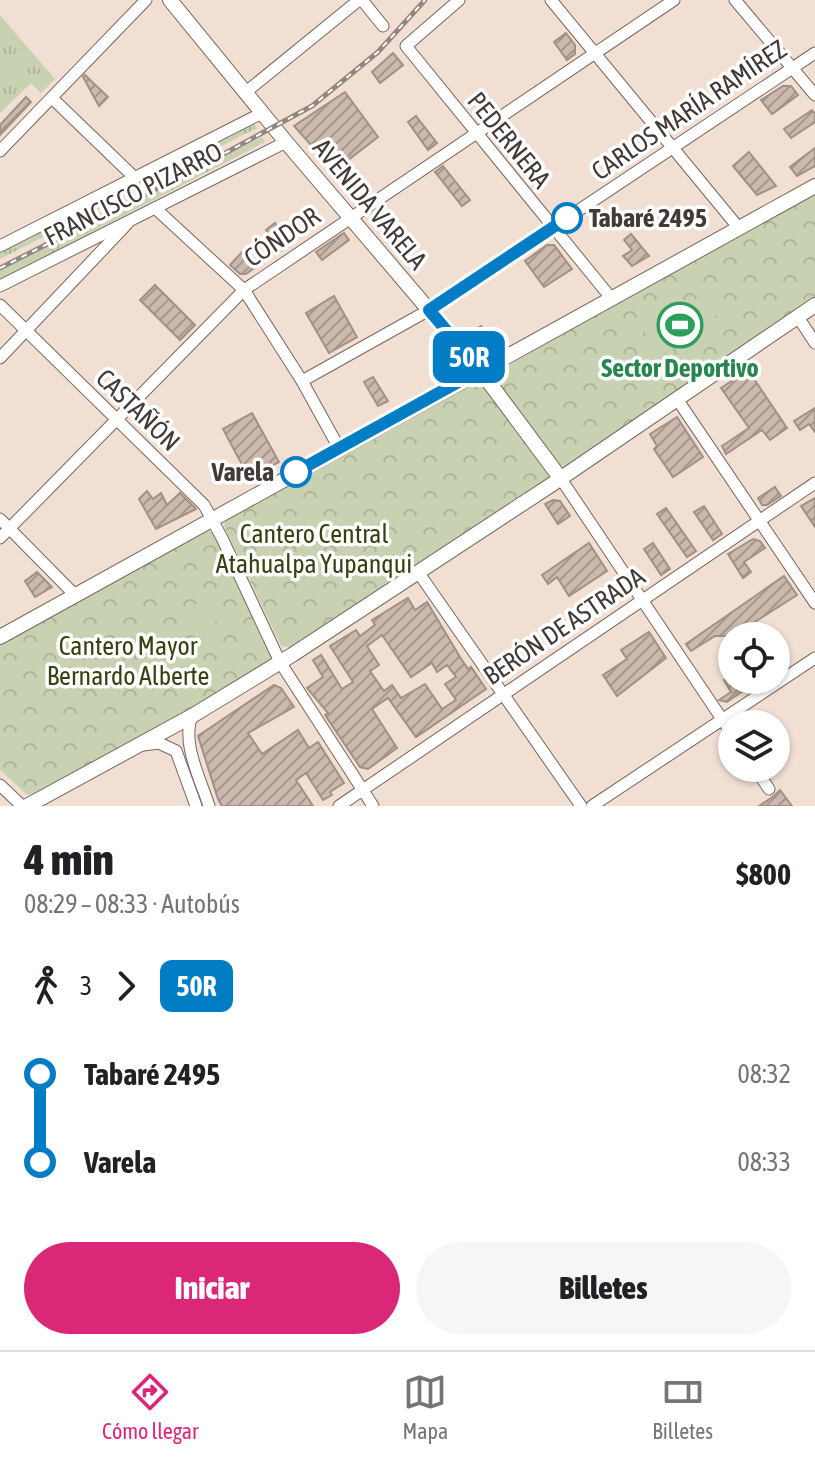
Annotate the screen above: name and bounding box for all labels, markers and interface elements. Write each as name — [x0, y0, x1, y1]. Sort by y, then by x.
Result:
street label: CARLOS MARÍA RAMÍREZ — [586, 34, 792, 186]
street label: PEDERNERA — [461, 86, 557, 194]
street label: AVENIDA VARELA — [307, 133, 433, 275]
street label: FRANCISCO PIZARRO — [39, 136, 227, 252]
street label: CÓNDOR — [239, 201, 325, 273]
marker: Tabaré 2495 — [552, 203, 582, 233]
place label: Tabaré 2495 — [589, 203, 707, 233]
sports icon: Sector Deportivo — [656, 301, 704, 349]
line badge: 50R — [423, 331, 515, 383]
text: 50R — [449, 341, 489, 373]
place label: Sector Deportivo — [601, 353, 759, 383]
street label: CASTAÑÓN — [90, 363, 186, 457]
place label: Varela — [210, 457, 274, 487]
marker: Varela — [281, 457, 311, 487]
park label: Cantero Central Atahualpa Yupanqui — [216, 519, 412, 579]
street label: BERÓN DE ASTRADA — [478, 561, 650, 691]
map controls — [718, 622, 790, 782]
button: locate — [718, 622, 790, 694]
park label: Cantero Mayor Bernardo Alberte — [47, 631, 209, 691]
button: layers — [718, 710, 790, 782]
text: 4 min — [24, 834, 114, 884]
text: $800 — [736, 857, 791, 891]
text: 08:29 – 08:33 · Autobús — [24, 889, 240, 919]
icon: walk — [24, 964, 68, 1008]
icon: forward — [104, 964, 148, 1008]
text: 50R — [176, 970, 217, 1002]
text: 3 — [80, 971, 92, 1001]
text: Tabaré 2495 — [84, 1057, 220, 1091]
text: 08:32 — [737, 1059, 791, 1089]
text: Varela — [84, 1145, 156, 1179]
text: 08:33 — [737, 1147, 791, 1177]
button: Iniciar — [24, 1242, 400, 1334]
button: Billetes — [416, 1242, 791, 1334]
tab: Cómo llegar — [102, 1370, 199, 1444]
tab: Mapa — [403, 1370, 448, 1444]
tab: Billetes — [652, 1370, 713, 1444]

